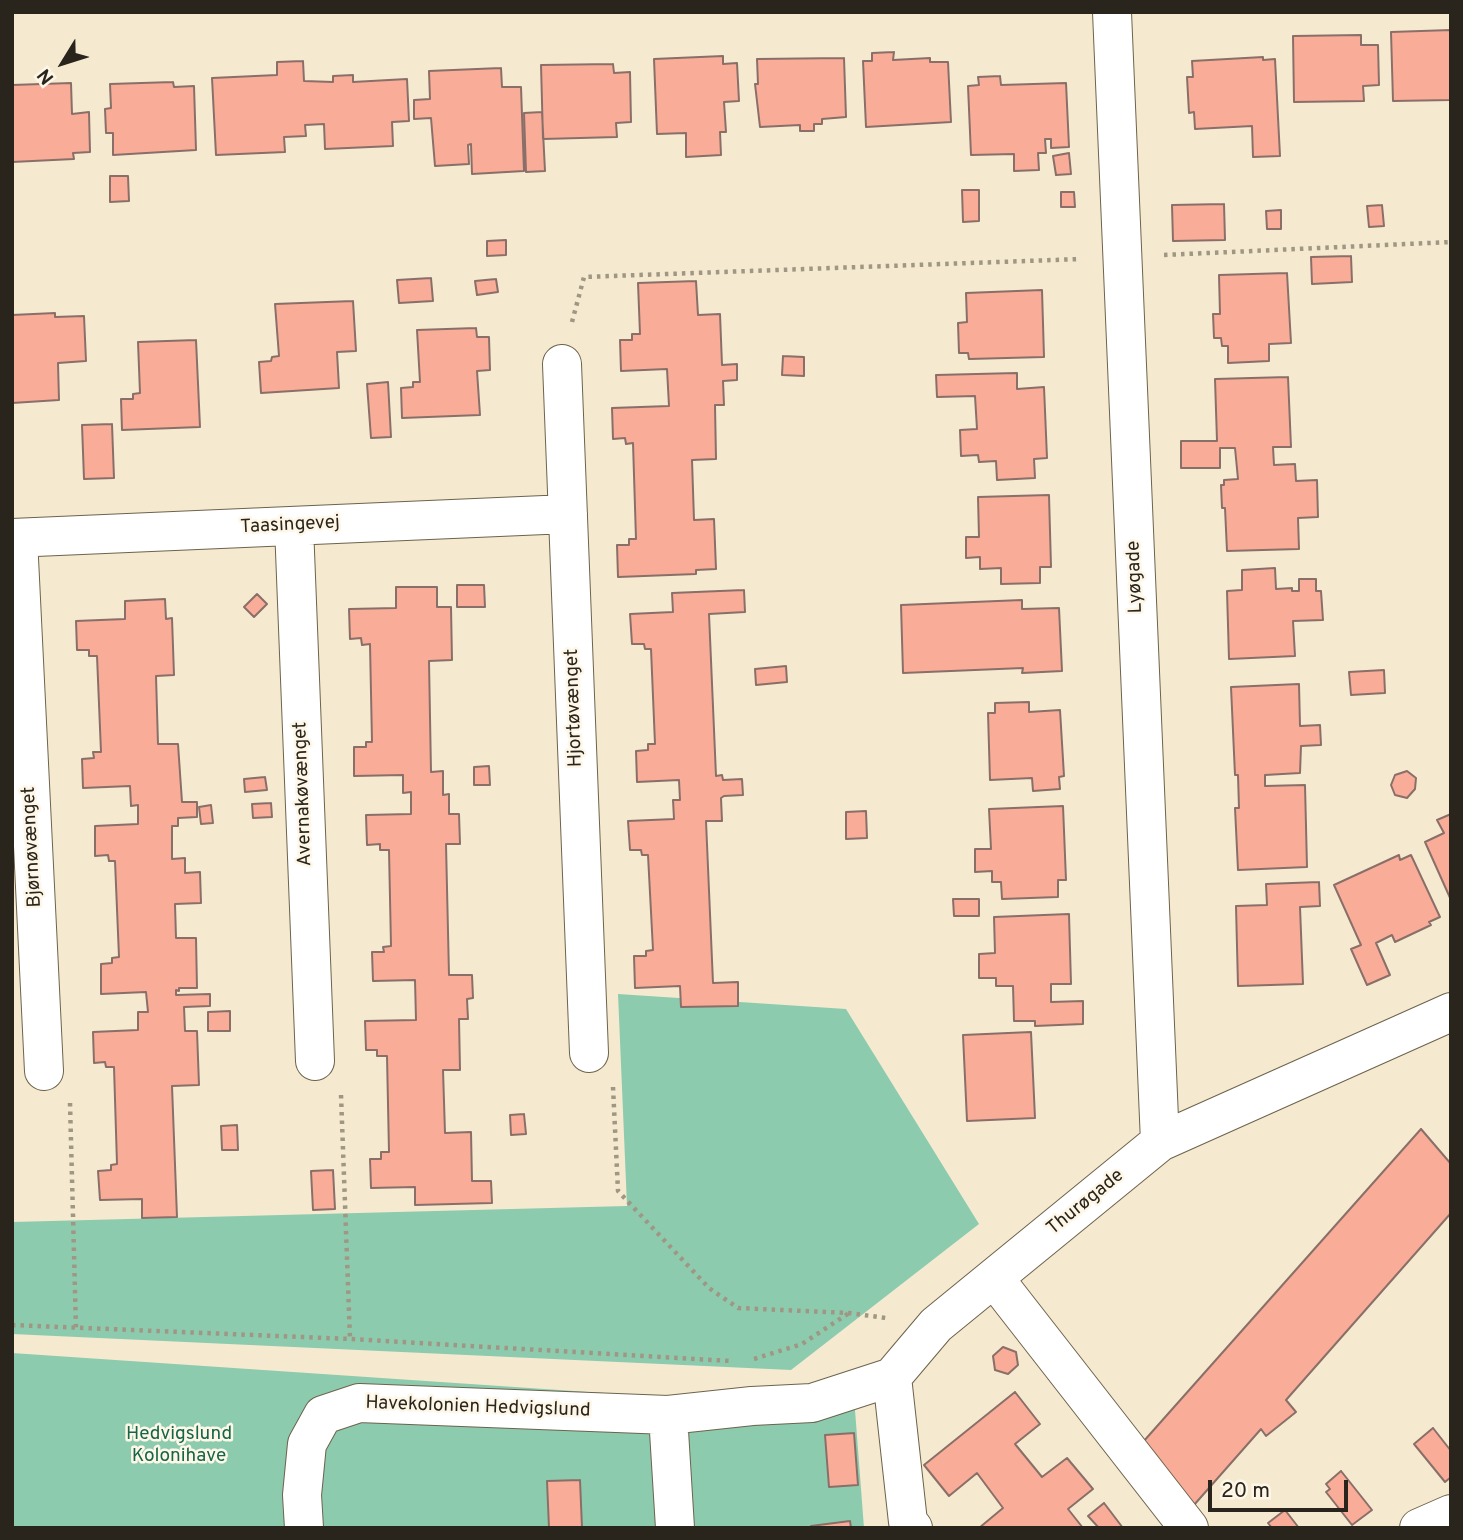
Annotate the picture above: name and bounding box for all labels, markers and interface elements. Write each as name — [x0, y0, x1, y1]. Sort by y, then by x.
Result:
north arrow — [28, 28, 98, 98]
text: N — [33, 63, 60, 89]
street label: Taasingevej — [240, 512, 340, 540]
street label: Lyøgade — [1123, 540, 1149, 614]
street label: Hjortøvænget — [562, 648, 588, 768]
street label: Avernakøvænget — [290, 721, 318, 867]
street label: Bjørnøvænget — [18, 786, 48, 908]
street label: Thurøgade — [1043, 1165, 1129, 1241]
street label: Havekolonien Hedvigslund — [365, 1393, 591, 1423]
park label: Hedvigslund Kolonihave — [126, 1424, 232, 1468]
scale bar — [1211, 1466, 1351, 1510]
text: 20 m — [1221, 1478, 1270, 1505]

